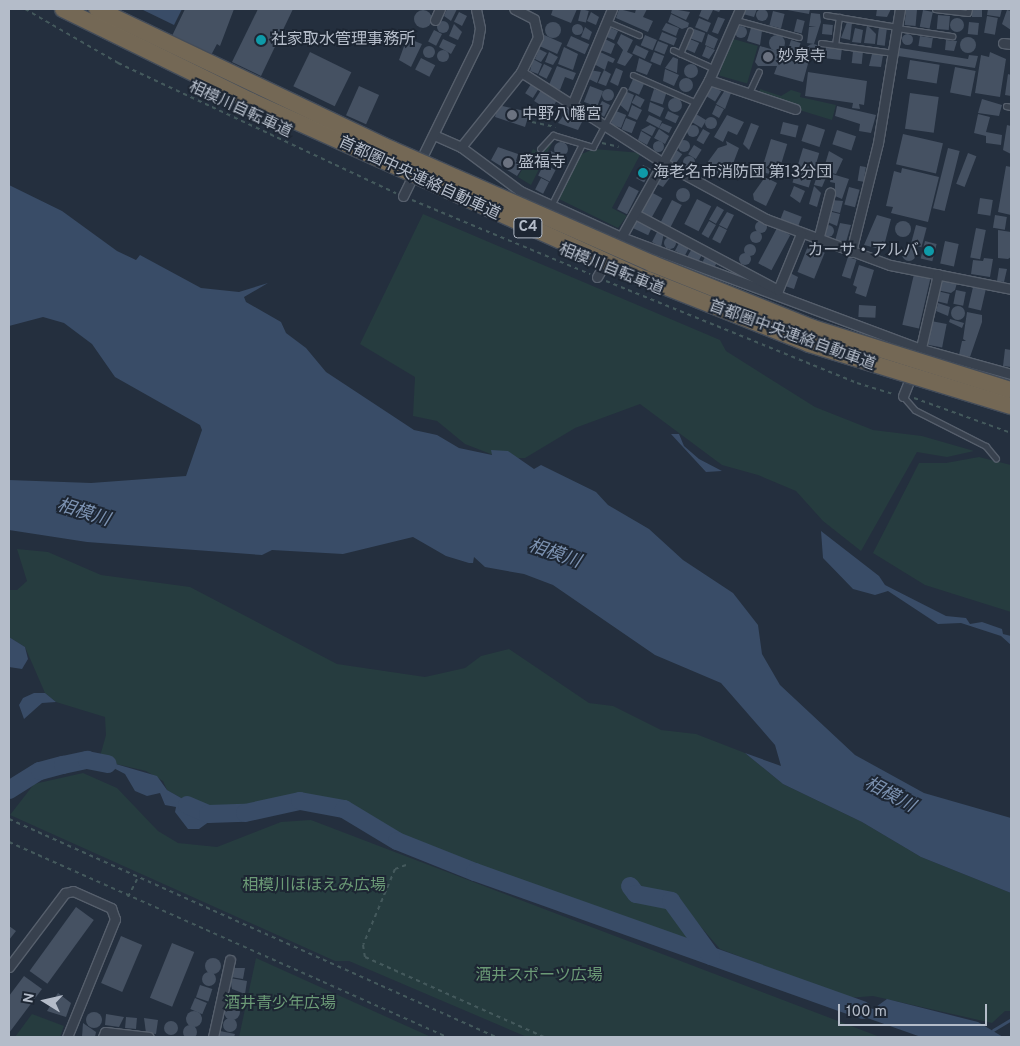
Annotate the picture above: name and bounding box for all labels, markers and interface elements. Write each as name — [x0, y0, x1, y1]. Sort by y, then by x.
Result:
place label: 社家取水管理事務所 — [271, 30, 415, 50]
marker: 社家取水管理事務所 — [255, 34, 267, 46]
place label: 妙泉寺 — [778, 47, 826, 67]
marker: 妙泉寺 — [762, 51, 774, 63]
street label: 相模川自転車道 — [185, 78, 295, 142]
place label: 中野八幡宮 — [522, 105, 602, 125]
marker: 中野八幡宮 — [506, 109, 518, 121]
street label: 首都圏中央連絡自動車道 — [335, 133, 503, 225]
place label: 盛福寺 — [518, 153, 566, 173]
marker: 盛福寺 — [502, 157, 514, 169]
place label: 海老名市消防団 第13分団 — [653, 163, 832, 183]
marker: 海老名市消防団 第13分団 — [637, 167, 649, 179]
road number: C4 — [513, 216, 543, 240]
street label: 相模川自転車道 — [555, 240, 667, 300]
place label: カーサ・アルバ — [807, 241, 919, 261]
marker: カーサ・アルバ — [923, 245, 935, 257]
street label: 首都圏中央連絡自動車道 — [706, 297, 878, 375]
water label: 相模川 — [54, 496, 112, 532]
water label: 相模川 — [525, 536, 583, 574]
water label: 相模川 — [860, 774, 918, 818]
park label: 相模川ほほえみ広場 — [242, 876, 386, 896]
park label: 酒井スポーツ広場 — [475, 966, 603, 986]
north arrow — [20, 976, 70, 1026]
text: N — [20, 992, 39, 1005]
park label: 酒井青少年広場 — [224, 994, 336, 1014]
scale bar — [840, 994, 989, 1026]
text: 100 m — [846, 1003, 887, 1022]

